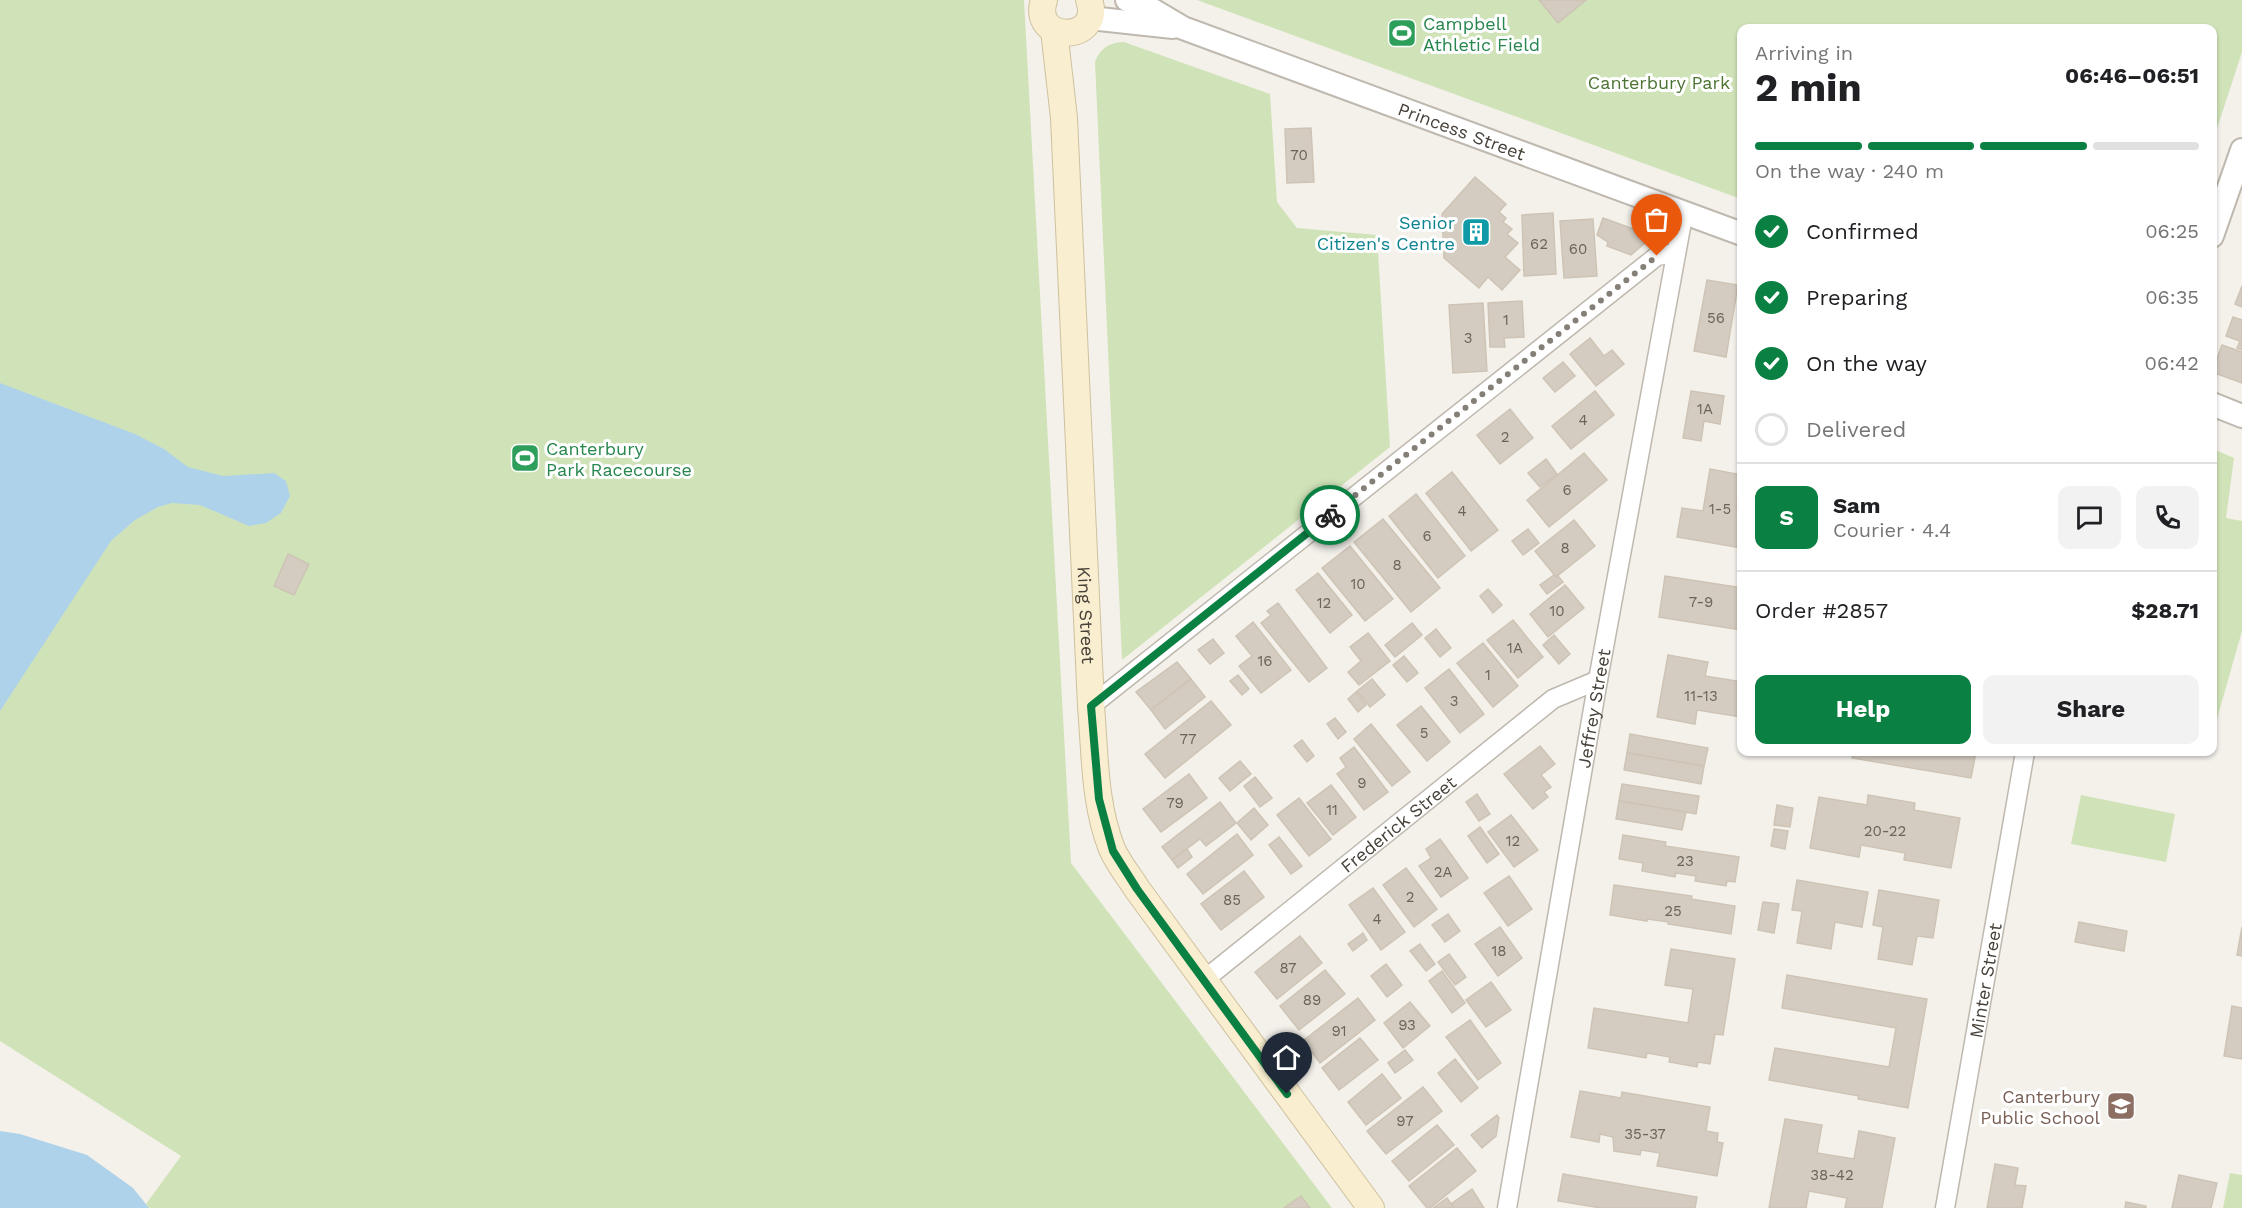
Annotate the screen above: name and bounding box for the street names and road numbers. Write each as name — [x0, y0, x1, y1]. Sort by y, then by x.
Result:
street label: Princess Street — [1395, 98, 1529, 164]
street label: King Street — [1074, 566, 1100, 665]
street label: Jeffrey Street — [1573, 647, 1614, 770]
street label: Frederick Street — [1336, 771, 1460, 876]
street label: Minter Street — [1965, 921, 2005, 1040]

